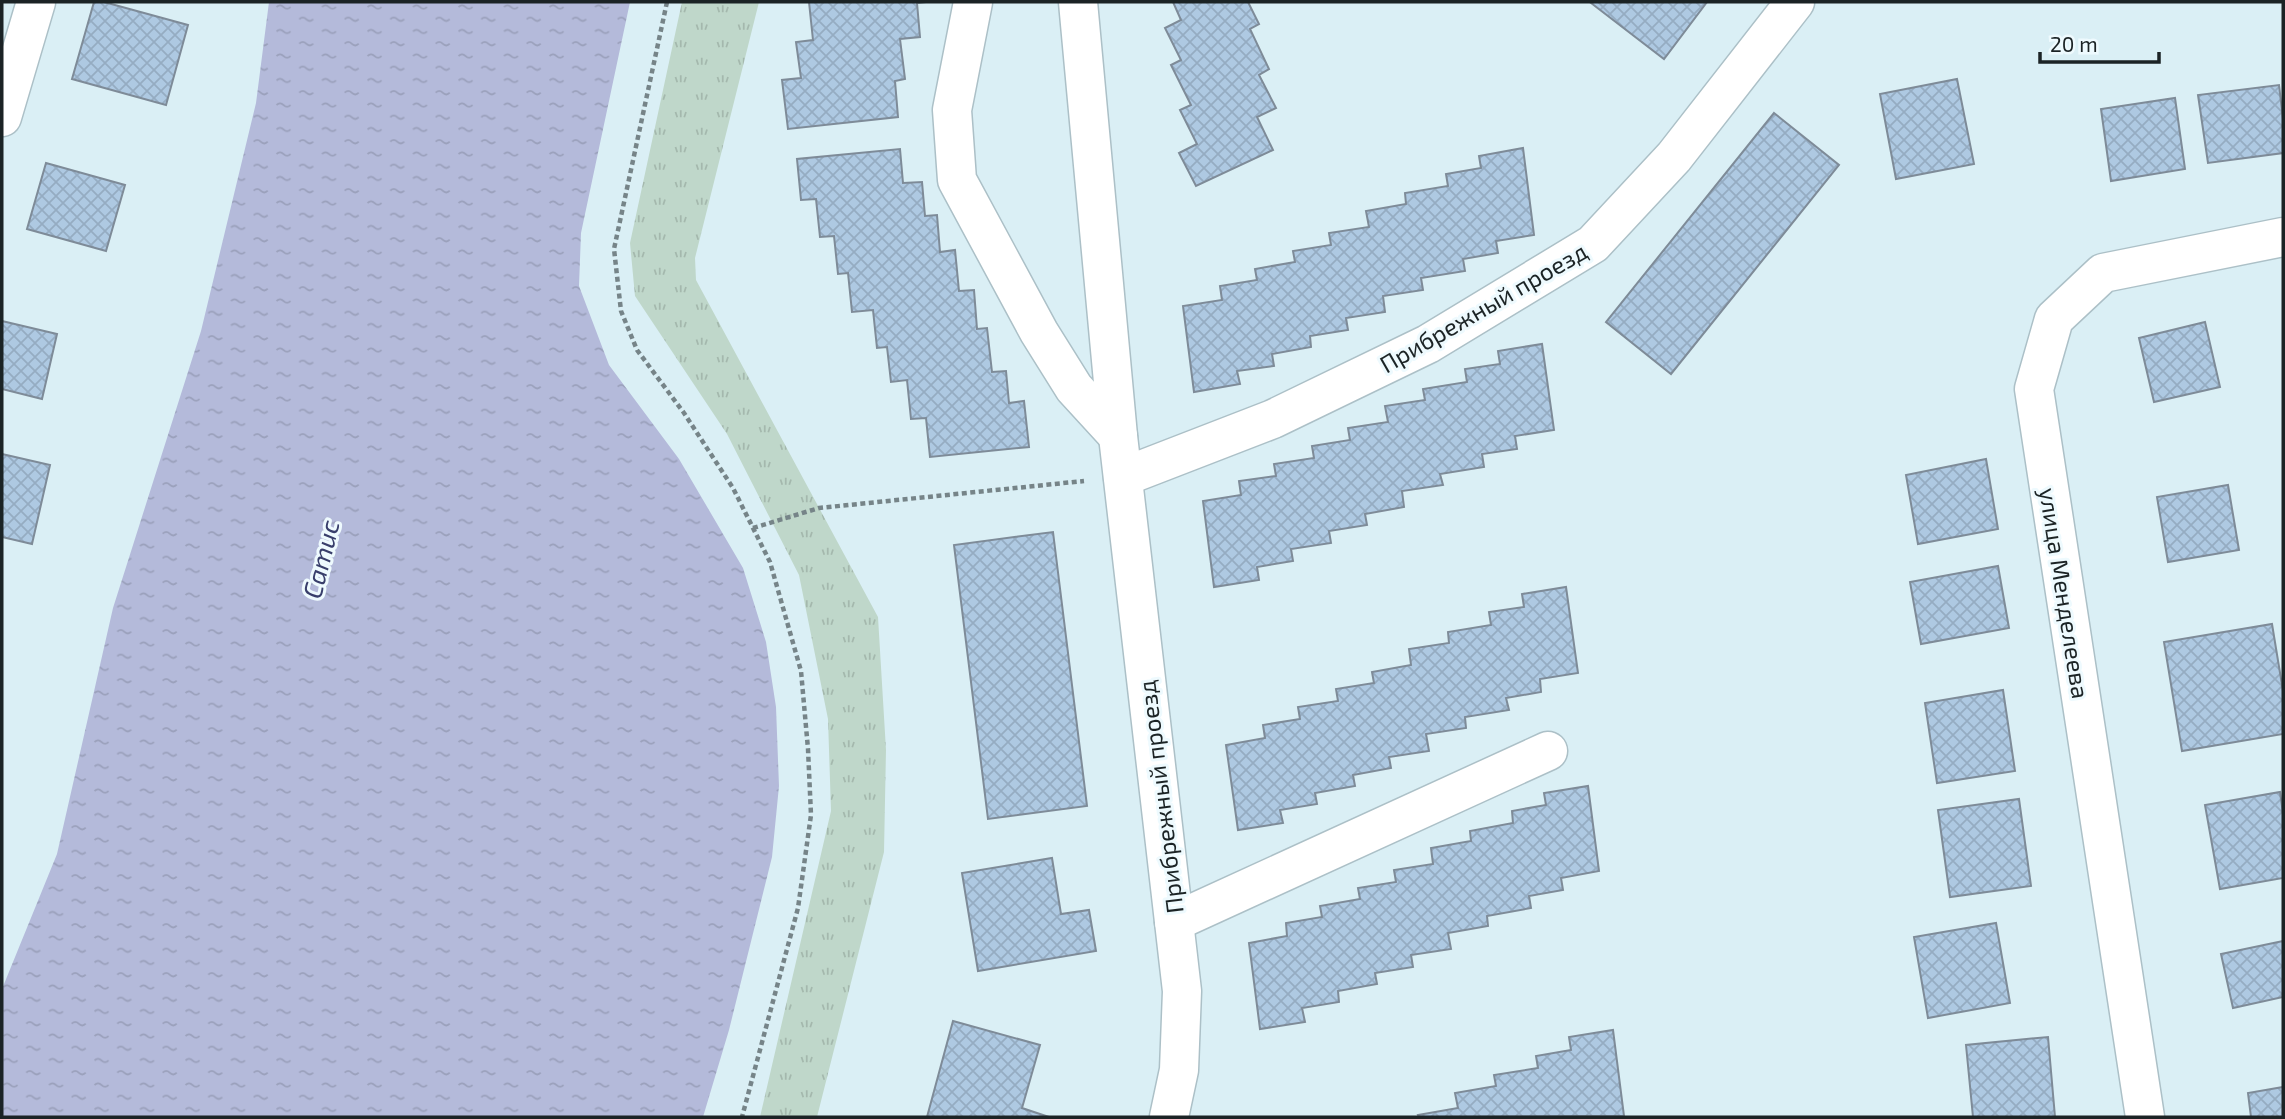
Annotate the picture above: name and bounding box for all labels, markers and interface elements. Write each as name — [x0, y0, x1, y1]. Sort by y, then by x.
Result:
scale bar — [2040, 21, 2159, 65]
text: 20 m — [2050, 31, 2098, 56]
street label: Прибрежный проезд — [1374, 236, 1592, 378]
street label: улица Менделеева — [2033, 485, 2096, 701]
water label: Сатис — [295, 516, 345, 602]
street label: Прибрежный проезд — [1131, 679, 1189, 915]

